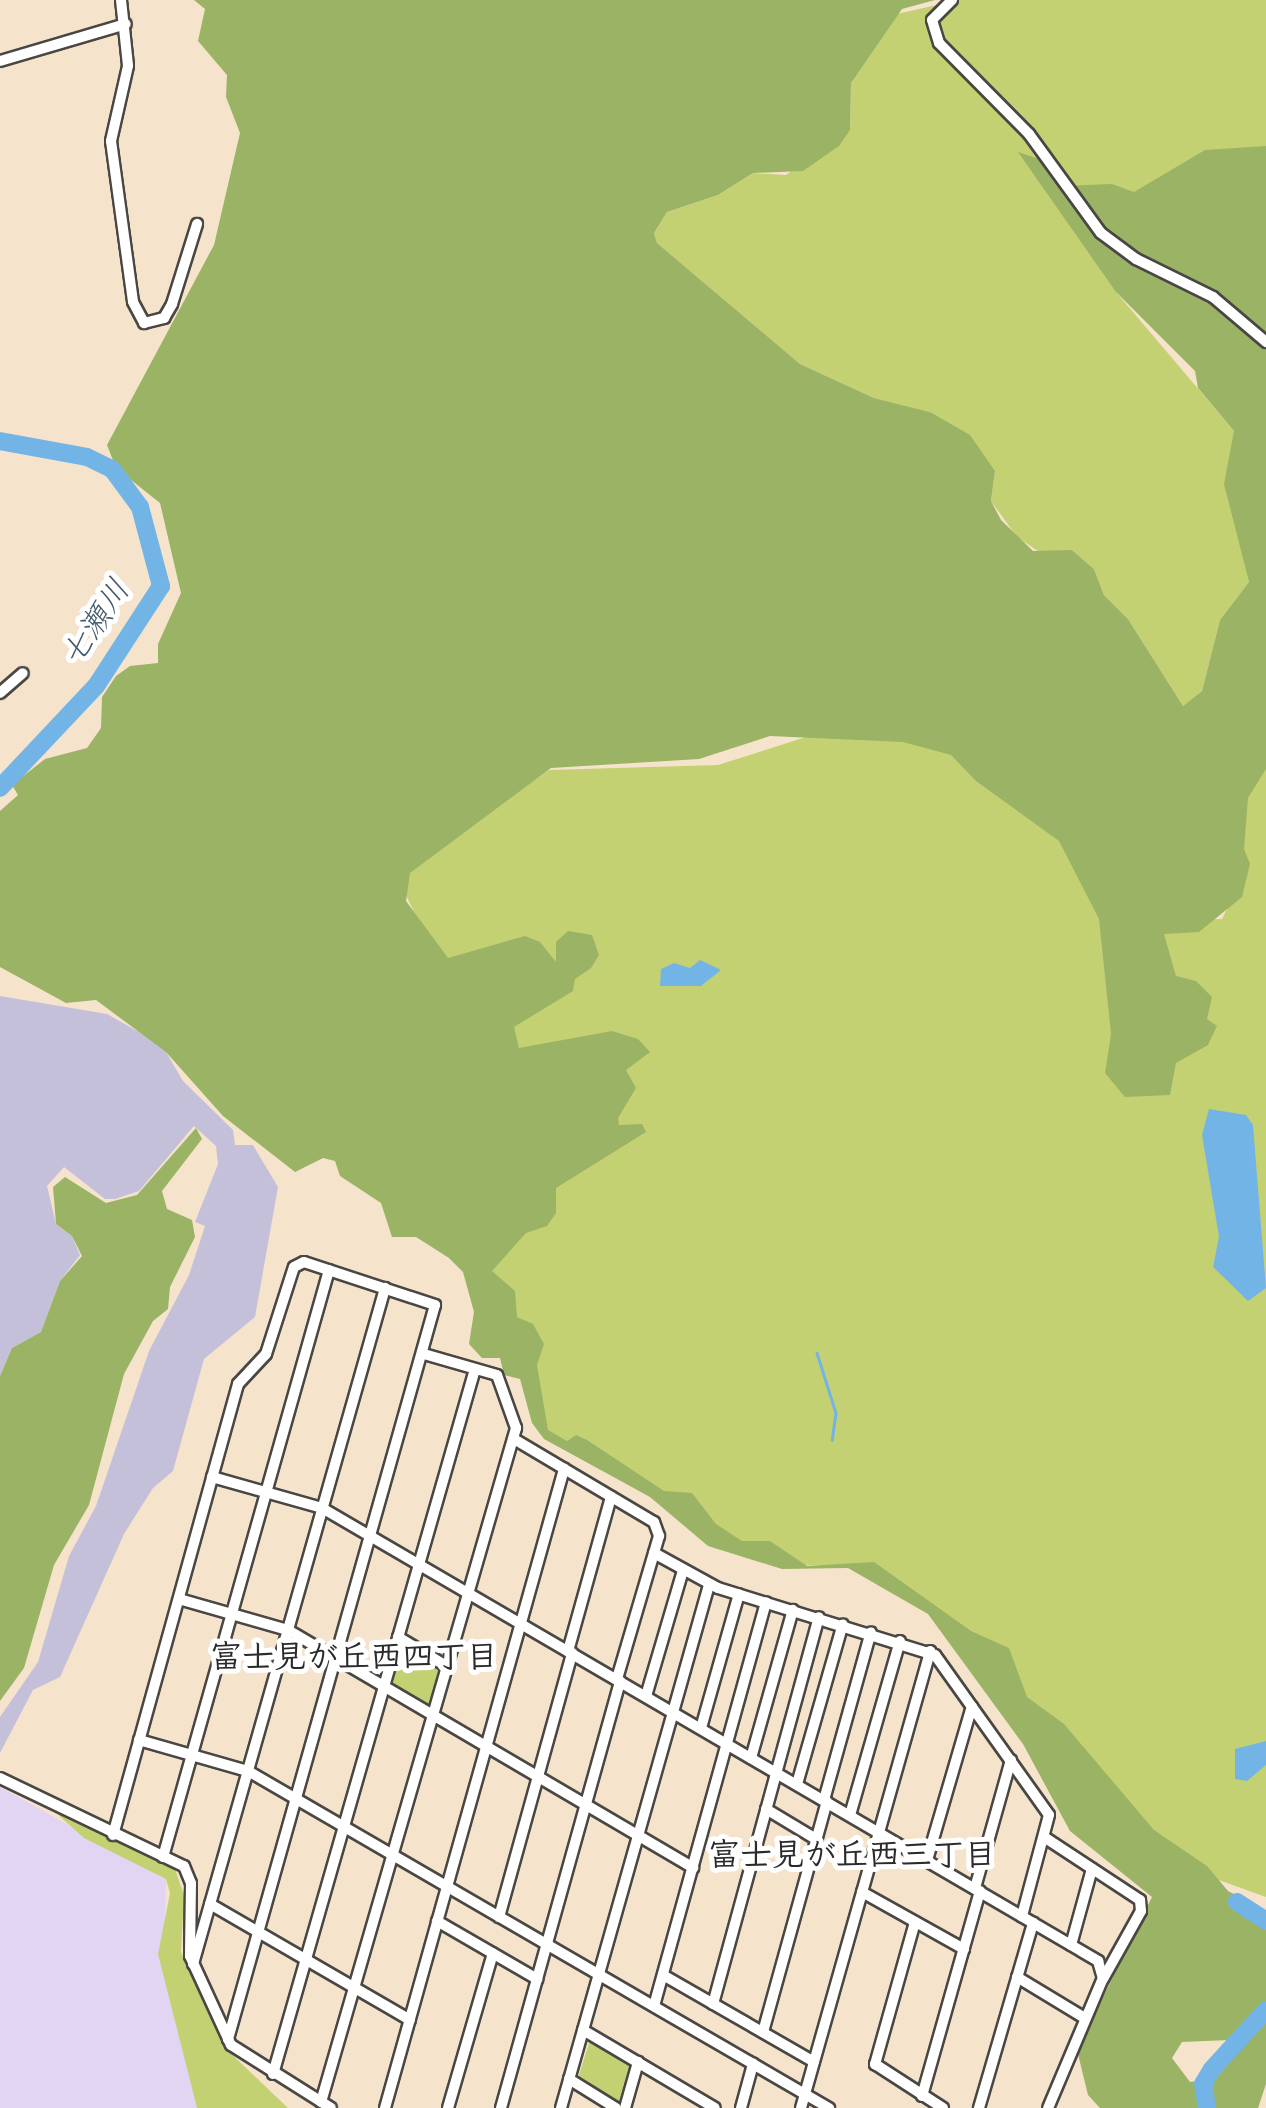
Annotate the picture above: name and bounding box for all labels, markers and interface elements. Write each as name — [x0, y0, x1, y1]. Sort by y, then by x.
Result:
water label: 七瀬川 — [56, 574, 142, 676]
district label: 富士見が丘西四丁目 — [210, 1642, 498, 1680]
district label: 富士見が丘西三丁目 — [708, 1840, 996, 1878]

